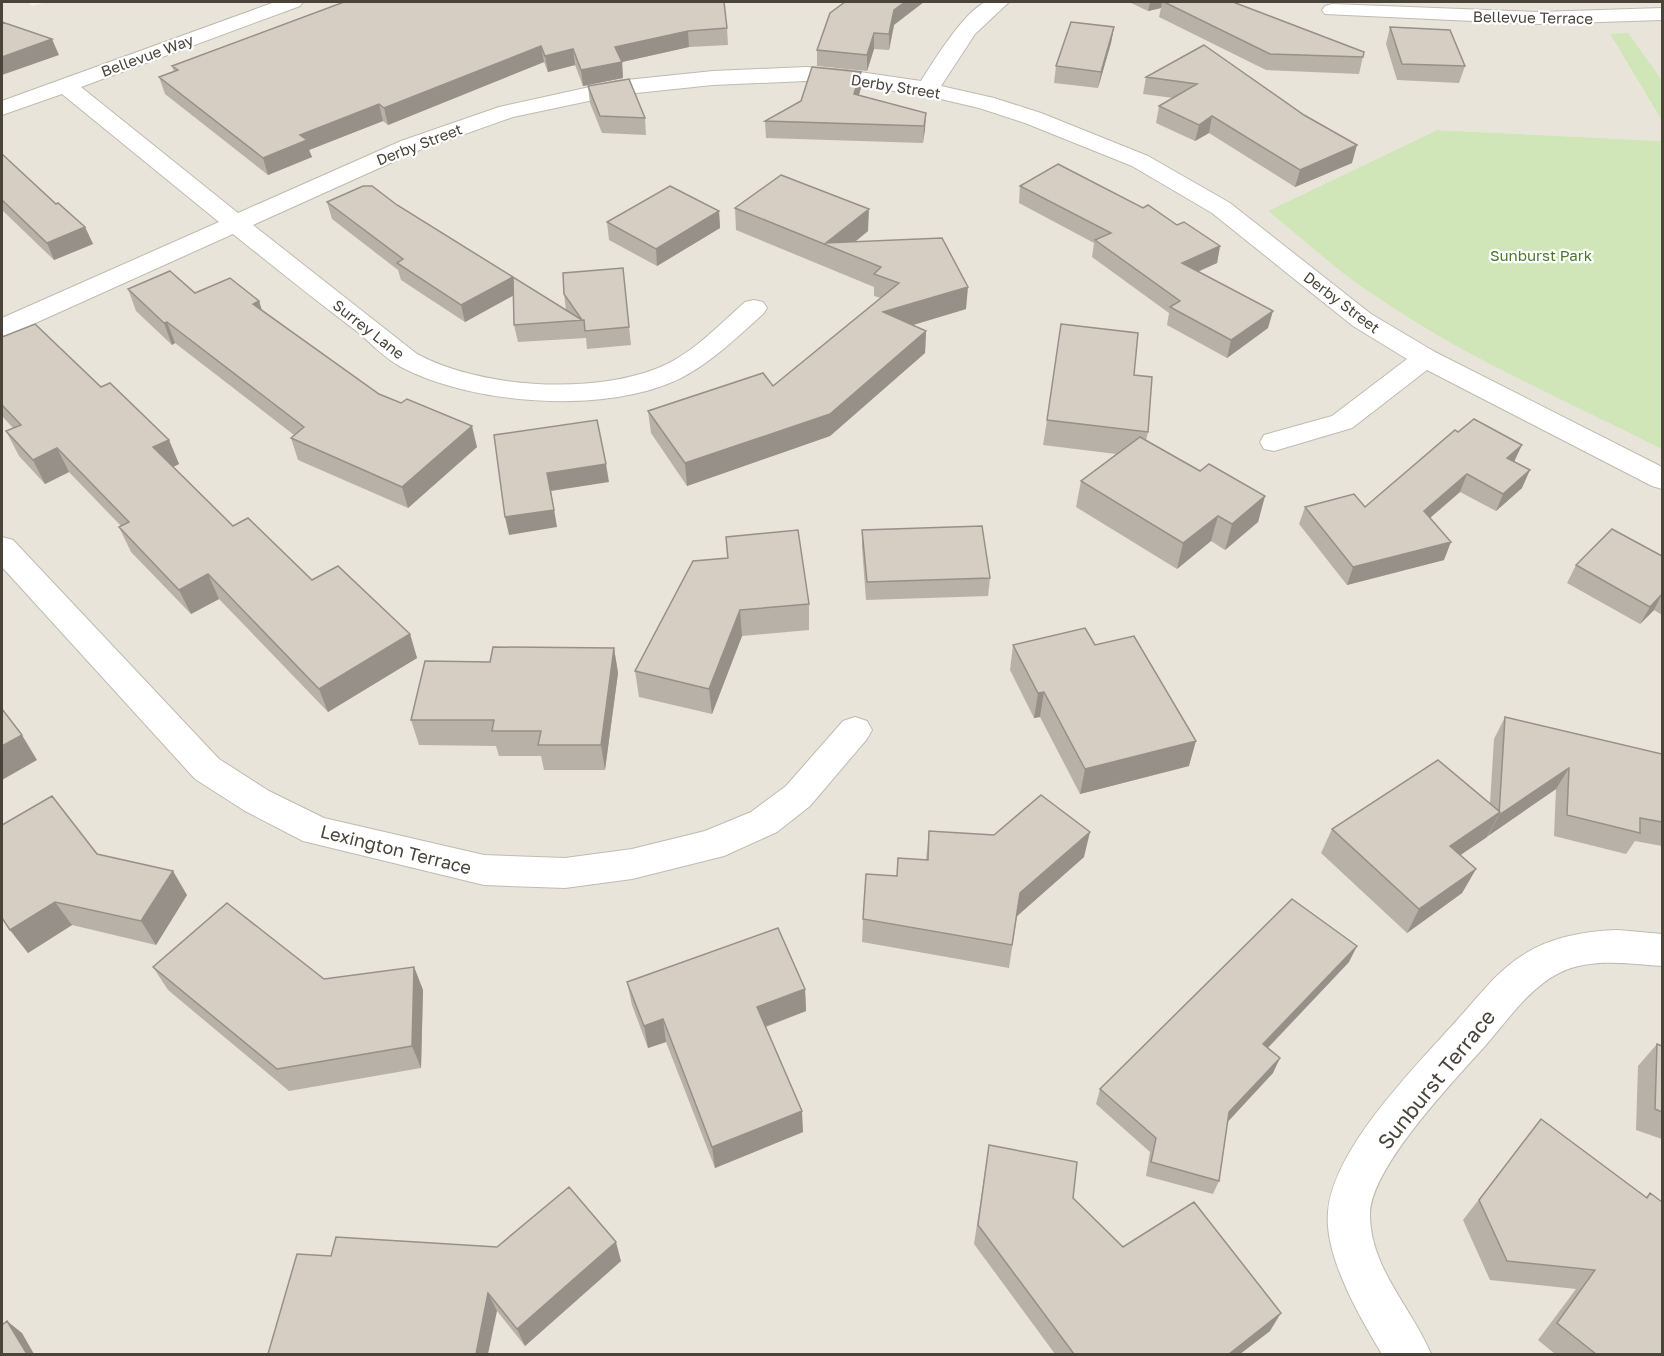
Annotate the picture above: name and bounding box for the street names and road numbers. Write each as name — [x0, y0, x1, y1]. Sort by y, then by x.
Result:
street label: Bellevue Terrace — [1473, 7, 1593, 27]
street label: Bellevue Way — [98, 30, 196, 80]
street label: Derby Street — [850, 70, 942, 102]
street label: Derby Street — [374, 119, 464, 169]
street label: Derby Street — [1300, 268, 1384, 336]
street label: Surrey Lane — [330, 295, 409, 363]
street label: Lexington Terrace — [318, 820, 474, 878]
street label: Sunburst Terrace — [1372, 1004, 1500, 1154]

